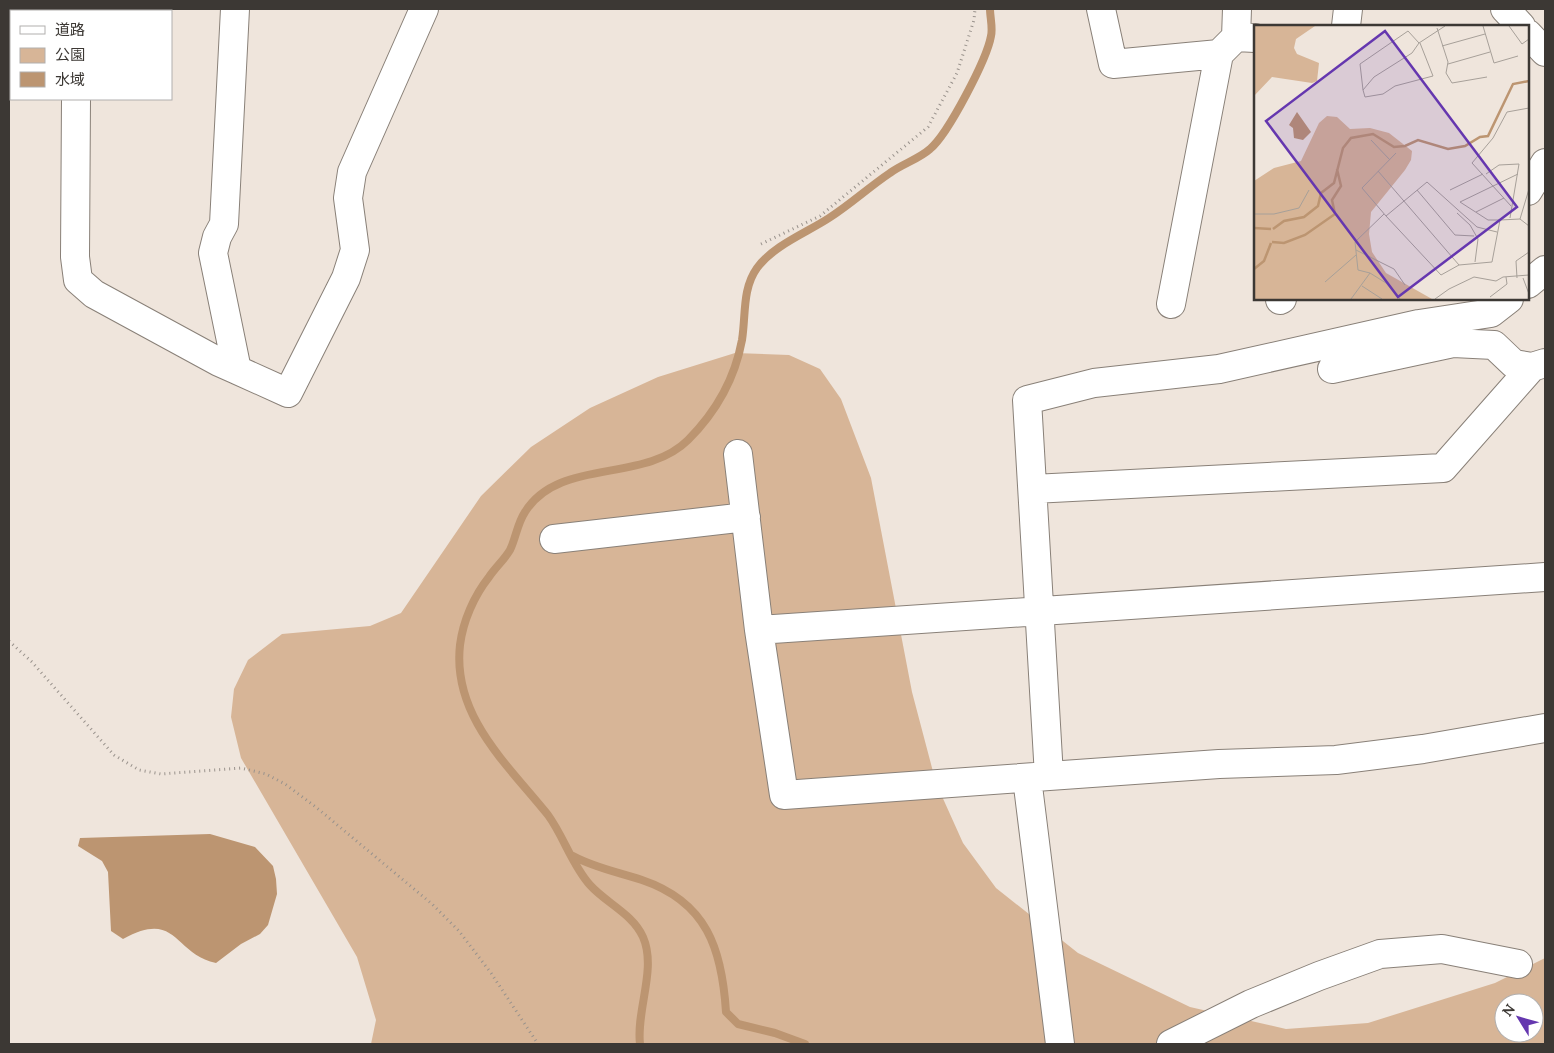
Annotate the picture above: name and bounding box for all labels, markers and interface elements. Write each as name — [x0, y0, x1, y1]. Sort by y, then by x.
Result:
legend — [10, 10, 172, 100]
text: 道路 — [55, 20, 85, 39]
inset map — [1254, 25, 1529, 300]
text: 公園 — [55, 45, 85, 64]
text: 水域 — [55, 70, 85, 89]
north arrow — [1494, 993, 1544, 1043]
text: N — [1498, 1000, 1519, 1020]

